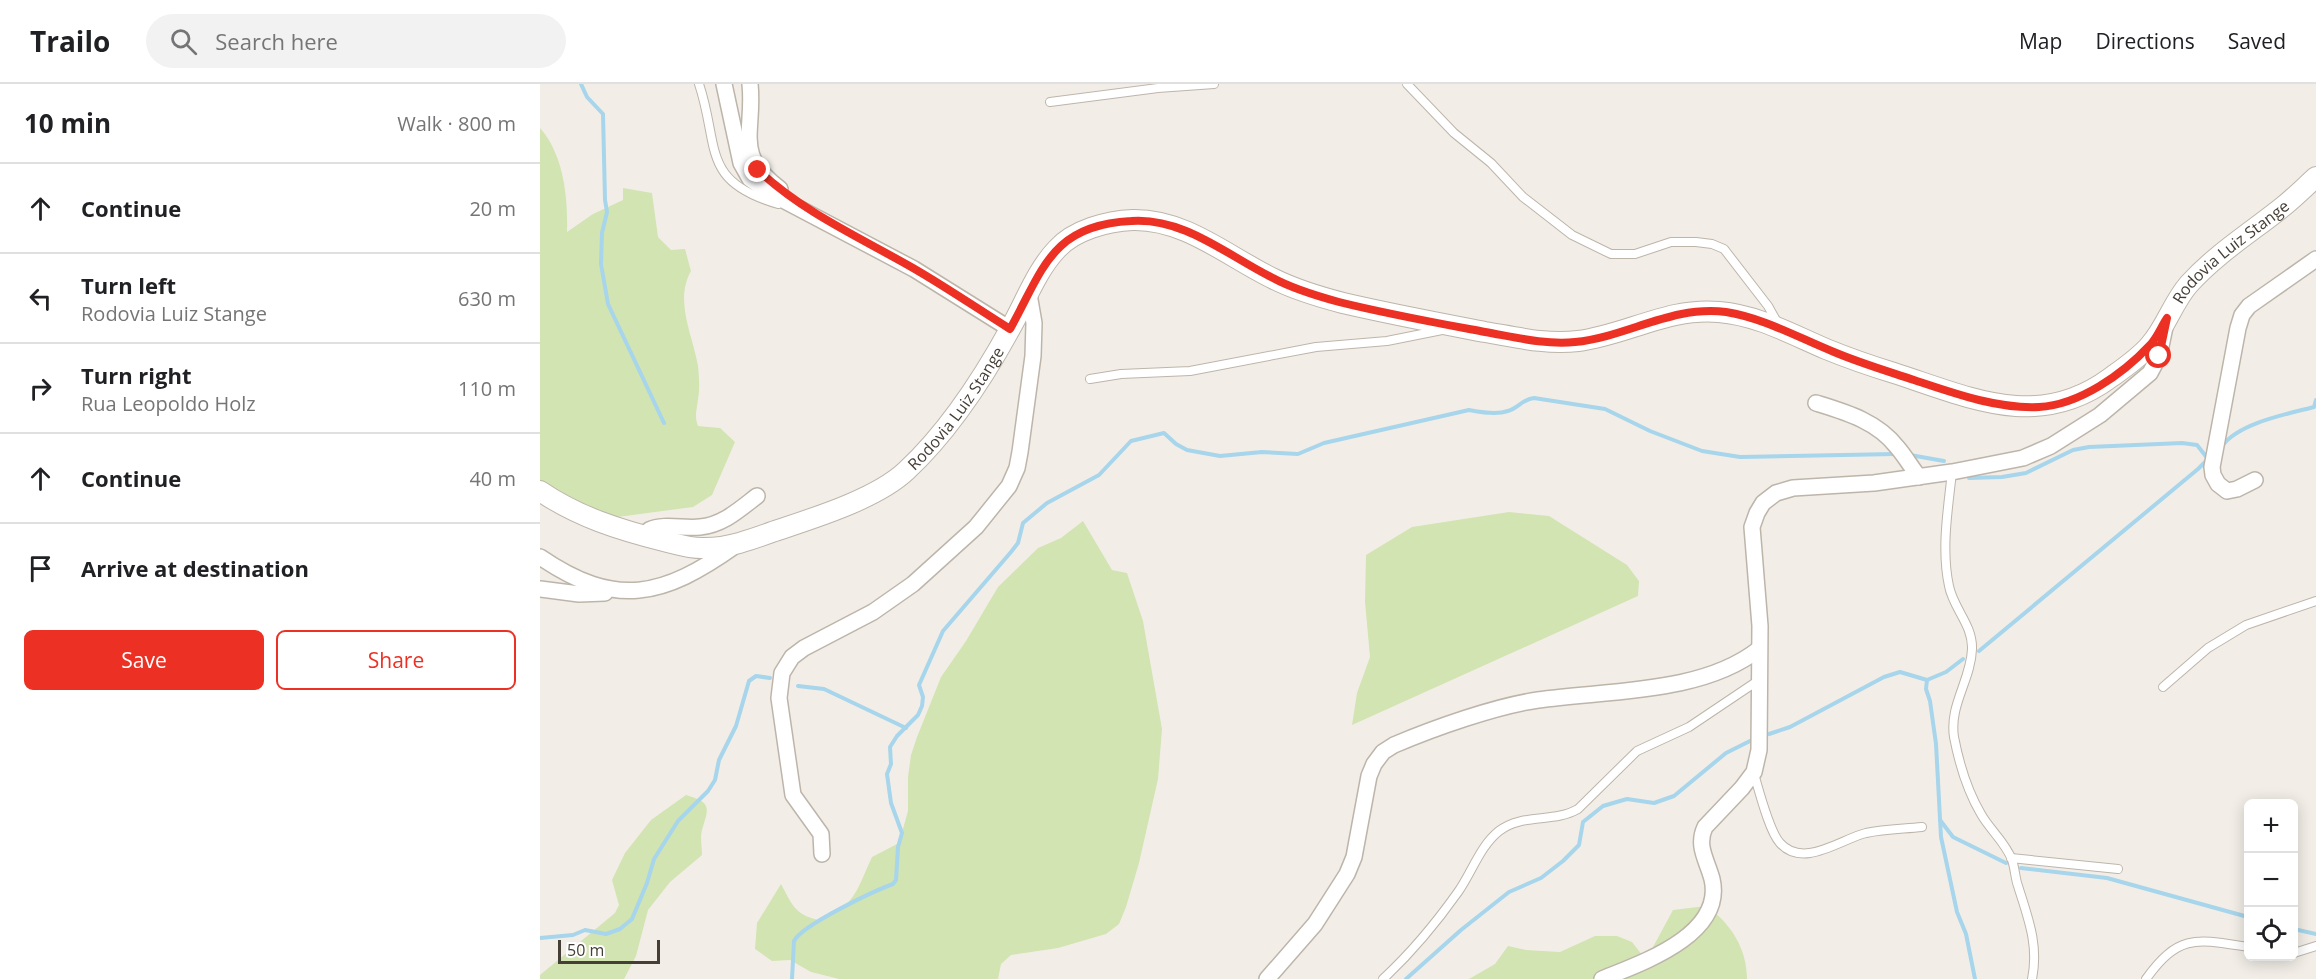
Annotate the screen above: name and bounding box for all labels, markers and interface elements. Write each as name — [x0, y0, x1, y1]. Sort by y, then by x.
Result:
search box — [146, 14, 566, 68]
text: Trailo — [30, 22, 110, 60]
icon: search — [167, 25, 200, 58]
text: Search here — [215, 26, 338, 56]
text: Map — [2019, 27, 2062, 55]
text: Directions — [2095, 27, 2195, 55]
text: Saved — [2228, 27, 2286, 55]
text: 10 min — [24, 105, 111, 141]
text: Walk · 800 m — [397, 110, 516, 137]
route end — [744, 156, 770, 182]
icon: ahead — [24, 192, 57, 225]
text: Continue — [81, 193, 181, 223]
text: 20 m — [469, 195, 516, 222]
street label: Rodovia Luiz Stange — [2167, 195, 2294, 308]
text: Turn left — [81, 270, 176, 300]
icon: left — [24, 282, 57, 315]
text: 630 m — [458, 285, 516, 312]
text: Rodovia Luiz Stange — [81, 300, 267, 327]
route start — [2145, 342, 2171, 368]
street label: Rodovia Luiz Stange — [903, 343, 1009, 475]
text: Turn right — [81, 360, 192, 390]
icon: right — [24, 372, 57, 405]
text: 110 m — [458, 375, 516, 402]
text: Rua Leopoldo Holz — [81, 390, 256, 417]
icon: ahead — [24, 462, 57, 495]
text: Continue — [81, 463, 181, 493]
text: 40 m — [469, 465, 516, 492]
icon: arrive — [24, 552, 57, 585]
text: Arrive at destination — [81, 553, 309, 583]
button: Save — [24, 630, 264, 690]
button: Share — [276, 630, 516, 690]
map controls — [2244, 799, 2298, 961]
button: + — [2244, 799, 2298, 853]
button: − — [2244, 853, 2298, 907]
button: locate — [2244, 907, 2298, 961]
scale bar — [558, 937, 660, 964]
text: 50 m — [567, 939, 604, 961]

